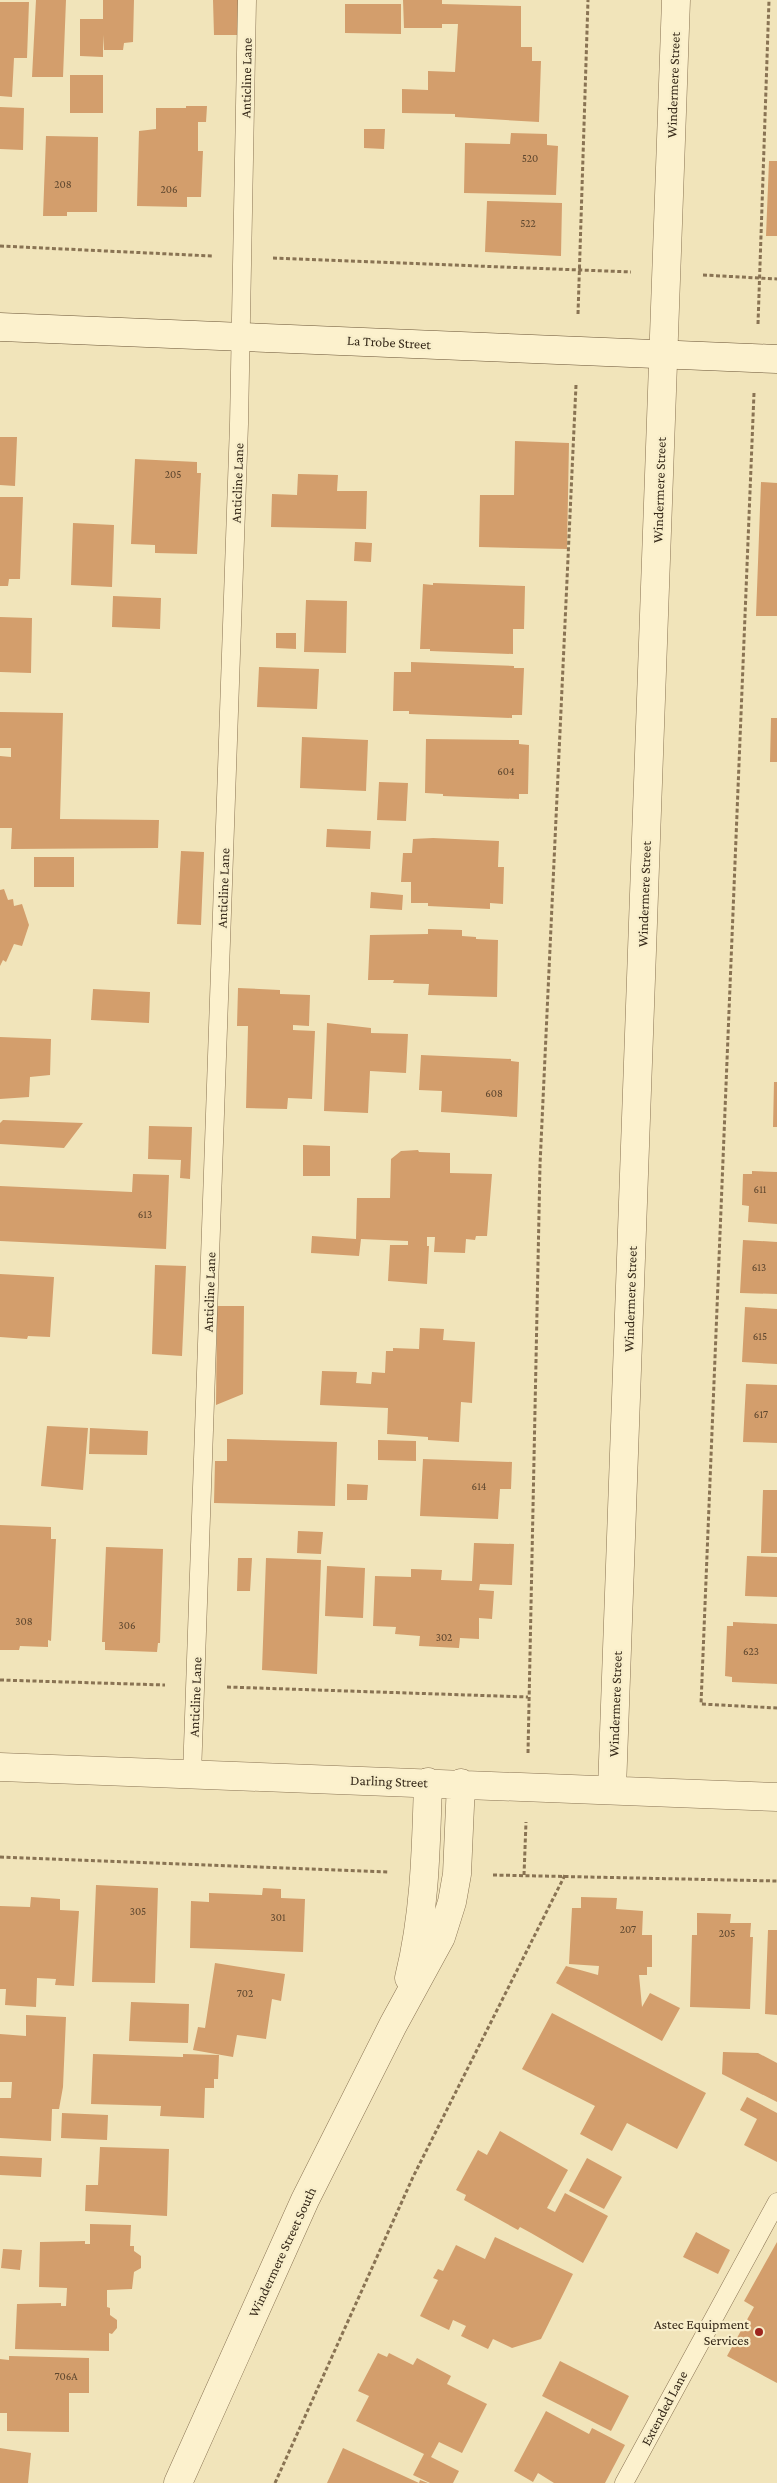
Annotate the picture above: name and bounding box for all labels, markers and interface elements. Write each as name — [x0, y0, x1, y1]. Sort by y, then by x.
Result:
street label: Windermere Street — [663, 31, 683, 138]
street label: Anticline Lane — [237, 38, 255, 118]
house number: 520 — [522, 152, 538, 164]
house number: 208 — [54, 178, 72, 190]
house number: 206 — [160, 183, 178, 195]
house number: 522 — [520, 217, 536, 229]
street label: La Trobe Street — [347, 332, 432, 352]
street label: Windermere Street — [649, 436, 669, 543]
street label: Anticline Lane — [228, 443, 246, 523]
house number: 205 — [165, 468, 181, 480]
house number: 604 — [497, 765, 515, 777]
street label: Windermere Street — [634, 840, 654, 947]
street label: Anticline Lane — [214, 848, 232, 928]
house number: 608 — [485, 1087, 503, 1099]
house number: 611 — [754, 1183, 767, 1195]
house number: 613 — [138, 1208, 152, 1220]
street label: Windermere Street — [620, 1245, 640, 1352]
street label: Anticline Lane — [200, 1252, 218, 1332]
house number: 613 — [752, 1261, 766, 1273]
house number: 615 — [753, 1330, 767, 1342]
house number: 617 — [754, 1408, 768, 1420]
house number: 614 — [472, 1480, 487, 1492]
house number: 308 — [15, 1615, 33, 1627]
house number: 306 — [118, 1619, 136, 1631]
house number: 302 — [436, 1631, 452, 1643]
house number: 623 — [743, 1645, 759, 1657]
street label: Windermere Street — [605, 1650, 625, 1757]
street label: Anticline Lane — [186, 1657, 204, 1737]
street label: Darling Street — [350, 1772, 428, 1790]
house number: 305 — [130, 1905, 146, 1917]
house number: 301 — [270, 1911, 286, 1923]
house number: 207 — [620, 1923, 636, 1935]
house number: 205 — [719, 1927, 735, 1939]
house number: 702 — [237, 1987, 253, 1999]
street label: Windermere Street South — [245, 2184, 319, 2320]
place label: Astec Equipment Services — [654, 2316, 749, 2348]
marker: Astec Equipment Services — [753, 2326, 765, 2338]
street label: Extended Lane — [638, 2368, 690, 2448]
house number: 706A — [55, 2370, 78, 2382]

